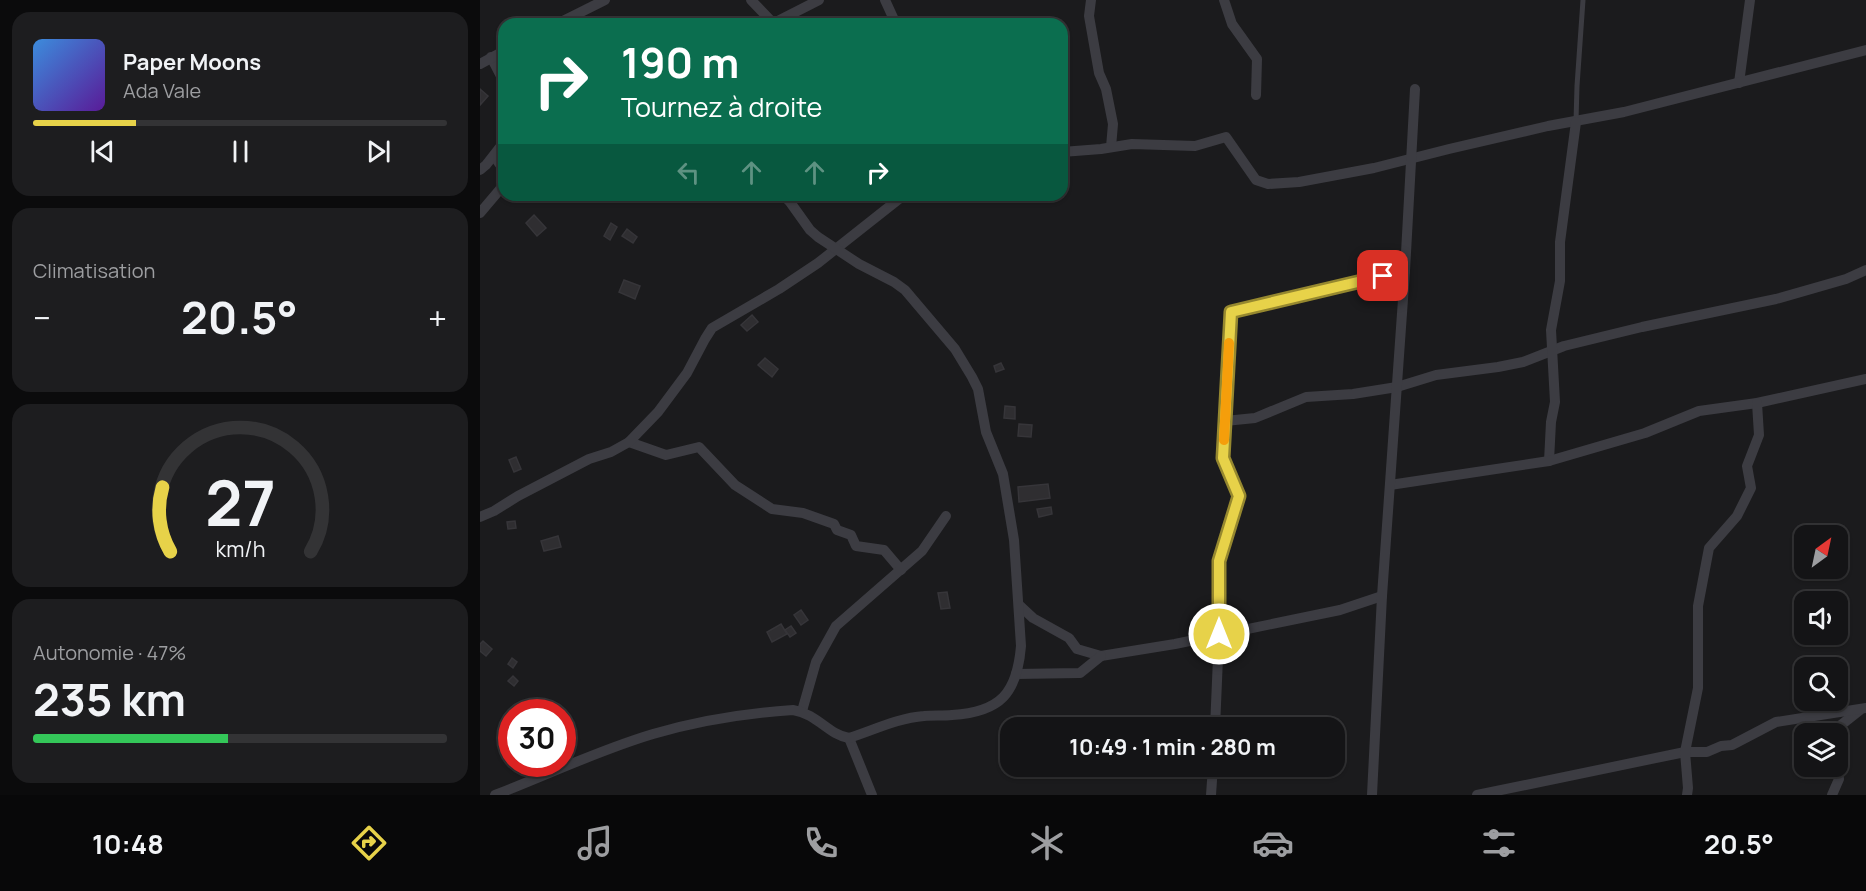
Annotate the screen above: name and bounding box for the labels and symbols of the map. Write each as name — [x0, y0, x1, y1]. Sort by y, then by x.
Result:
pin — [1357, 250, 1408, 301]
north arrow — [1794, 525, 1848, 579]
position arrow — [1187, 602, 1251, 666]
speed limit sign: 30 — [498, 699, 576, 777]

